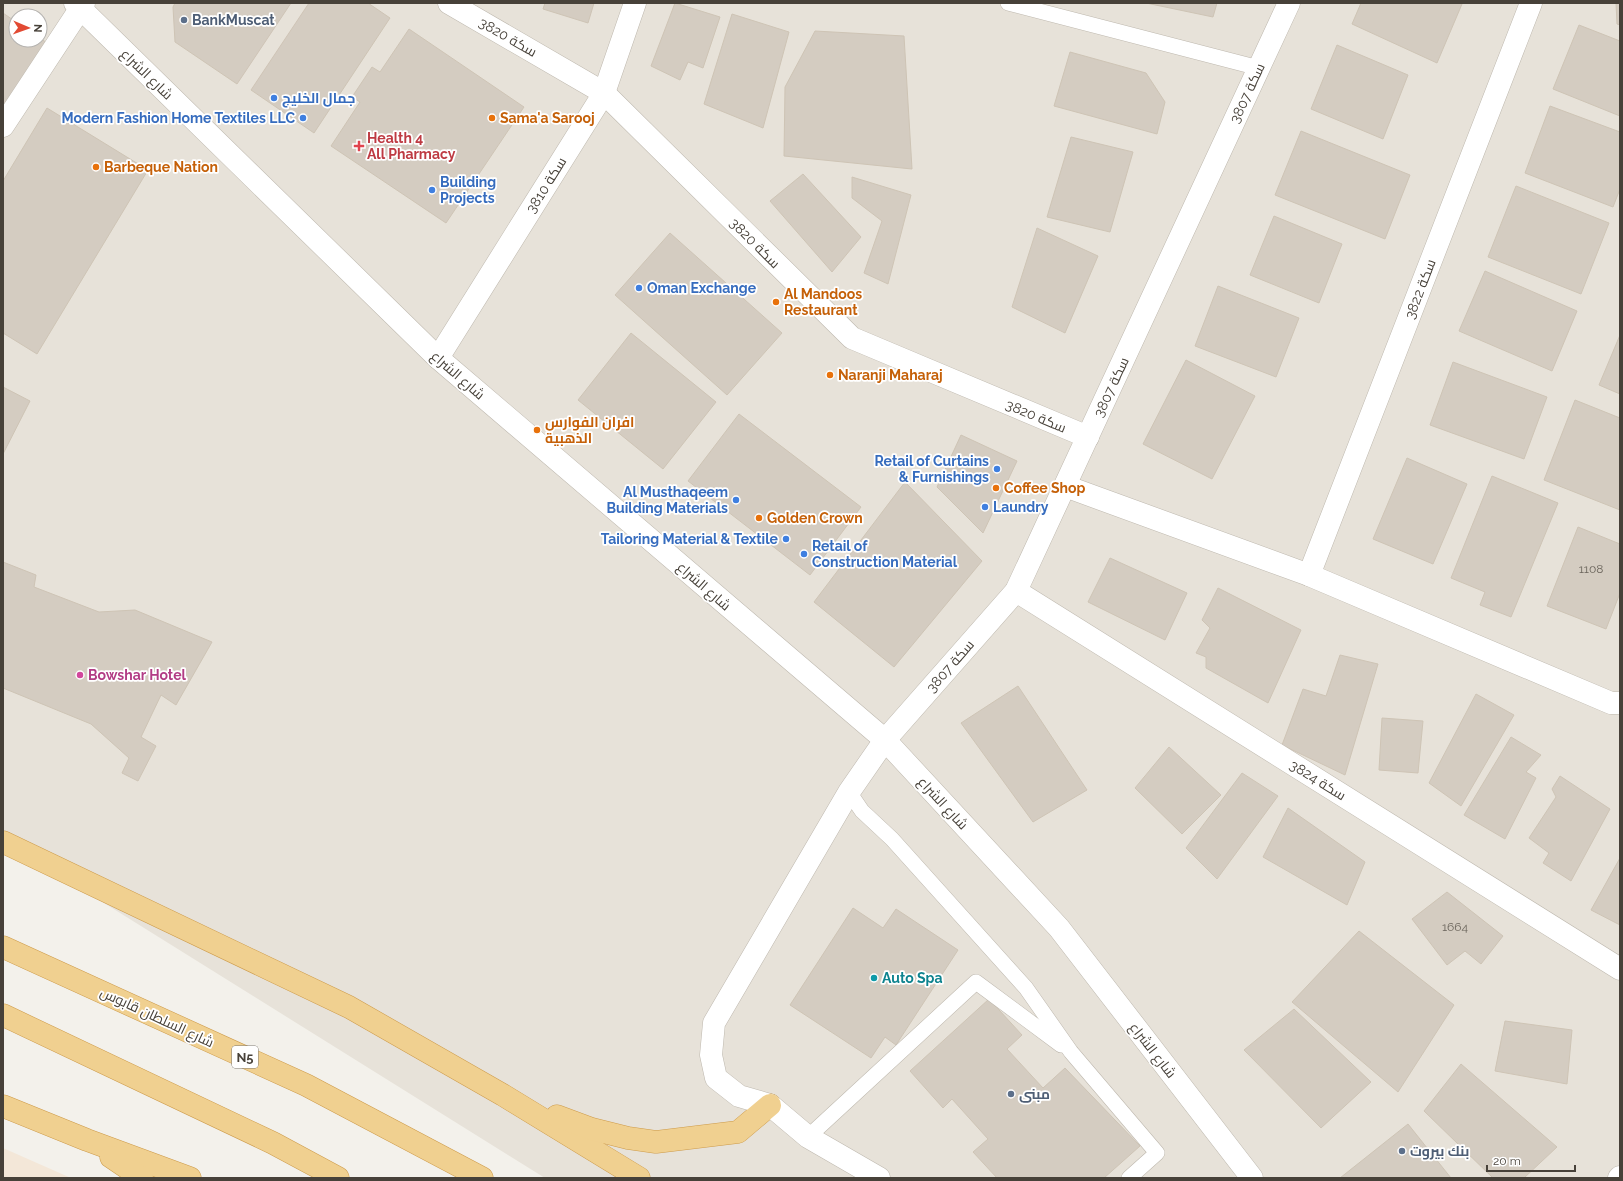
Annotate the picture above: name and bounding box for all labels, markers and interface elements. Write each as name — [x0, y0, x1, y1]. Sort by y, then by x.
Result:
north arrow — [8, 8, 48, 48]
place label: BankMuscat — [192, 12, 275, 28]
street label: سكة 3820 — [476, 14, 540, 60]
marker: BankMuscat — [179, 15, 189, 25]
text: N — [31, 24, 44, 33]
street label: شارع الشراع — [117, 45, 176, 103]
street label: سكة 3807 — [1226, 61, 1268, 125]
place label: جمال الخليج — [282, 90, 355, 108]
marker: جمال الخليج — [269, 93, 279, 103]
place label: Modern Fashion Home Textiles LLC — [61, 110, 295, 126]
place label: Sama'a Sarooj — [500, 110, 595, 126]
marker: Modern Fashion Home Textiles LLC — [298, 113, 308, 123]
marker: Sama'a Sarooj — [487, 113, 497, 123]
place label: Health 4 All Pharmacy — [367, 130, 456, 162]
marker: Health 4 All Pharmacy — [354, 141, 364, 151]
street label: سكة 3810 — [523, 154, 569, 216]
place label: Barbeque Nation — [104, 159, 218, 175]
marker: Barbeque Nation — [91, 162, 101, 172]
place label: Building Projects — [440, 174, 496, 206]
marker: Building Projects — [427, 185, 437, 195]
street label: سكة 3820 — [727, 215, 783, 271]
street label: سكة 3822 — [1401, 257, 1439, 321]
place label: Oman Exchange — [647, 280, 757, 296]
marker: Oman Exchange — [634, 283, 644, 293]
place label: Al Mandoos Restaurant — [784, 286, 862, 318]
marker: Al Mandoos Restaurant — [771, 297, 781, 307]
street label: شارع الشراع — [427, 347, 488, 403]
street label: سكة 3807 — [1090, 355, 1132, 419]
place label: Naranji Maharaj — [838, 367, 943, 383]
marker: Naranji Maharaj — [825, 370, 835, 380]
street label: سكة 3820 — [1003, 396, 1069, 436]
place label: افران الفوارس الذهبية — [545, 414, 634, 446]
marker: افران الفوارس الذهبية — [532, 425, 542, 435]
place label: Retail of Curtains & Furnishings — [875, 453, 989, 485]
marker: Retail of Curtains & Furnishings — [992, 464, 1002, 474]
place label: Coffee Shop — [1004, 480, 1086, 496]
marker: Coffee Shop — [991, 483, 1001, 493]
place label: Al Musthaqeem Building Materials — [607, 484, 728, 516]
marker: Al Musthaqeem Building Materials — [731, 495, 741, 505]
place label: Laundry — [993, 499, 1049, 515]
marker: Laundry — [980, 502, 990, 512]
place label: Golden Crown — [767, 510, 863, 526]
marker: Golden Crown — [754, 513, 764, 523]
place label: Tailoring Material & Textile — [601, 531, 779, 547]
marker: Tailoring Material & Textile — [781, 534, 791, 544]
place label: Retail of Construction Material — [812, 538, 958, 570]
marker: Retail of Construction Material — [799, 549, 809, 559]
street label: شارع الشراع — [673, 558, 734, 614]
house number: 1108 — [1579, 562, 1603, 576]
street label: سكة 3807 — [923, 637, 977, 695]
place label: Bowshar Hotel — [88, 667, 187, 683]
marker: Bowshar Hotel — [75, 670, 85, 680]
street label: سكة 3824 — [1287, 756, 1349, 804]
street label: شارع الشراع — [914, 773, 971, 833]
house number: 1664 — [1442, 920, 1469, 934]
place label: Auto Spa — [882, 970, 942, 986]
marker: Auto Spa — [869, 973, 879, 983]
street label: شارع السلطان قابوس — [97, 984, 216, 1051]
street label: شارع الشراع — [1126, 1019, 1180, 1081]
road number: N5 — [232, 1046, 258, 1068]
place label: مبنى — [1019, 1086, 1050, 1103]
marker: مبنى — [1006, 1089, 1016, 1099]
place label: بنك بيروت — [1410, 1143, 1469, 1160]
marker: بنك بيروت — [1397, 1146, 1407, 1156]
scale bar — [1487, 1147, 1575, 1173]
text: 20 m — [1493, 1154, 1521, 1168]

